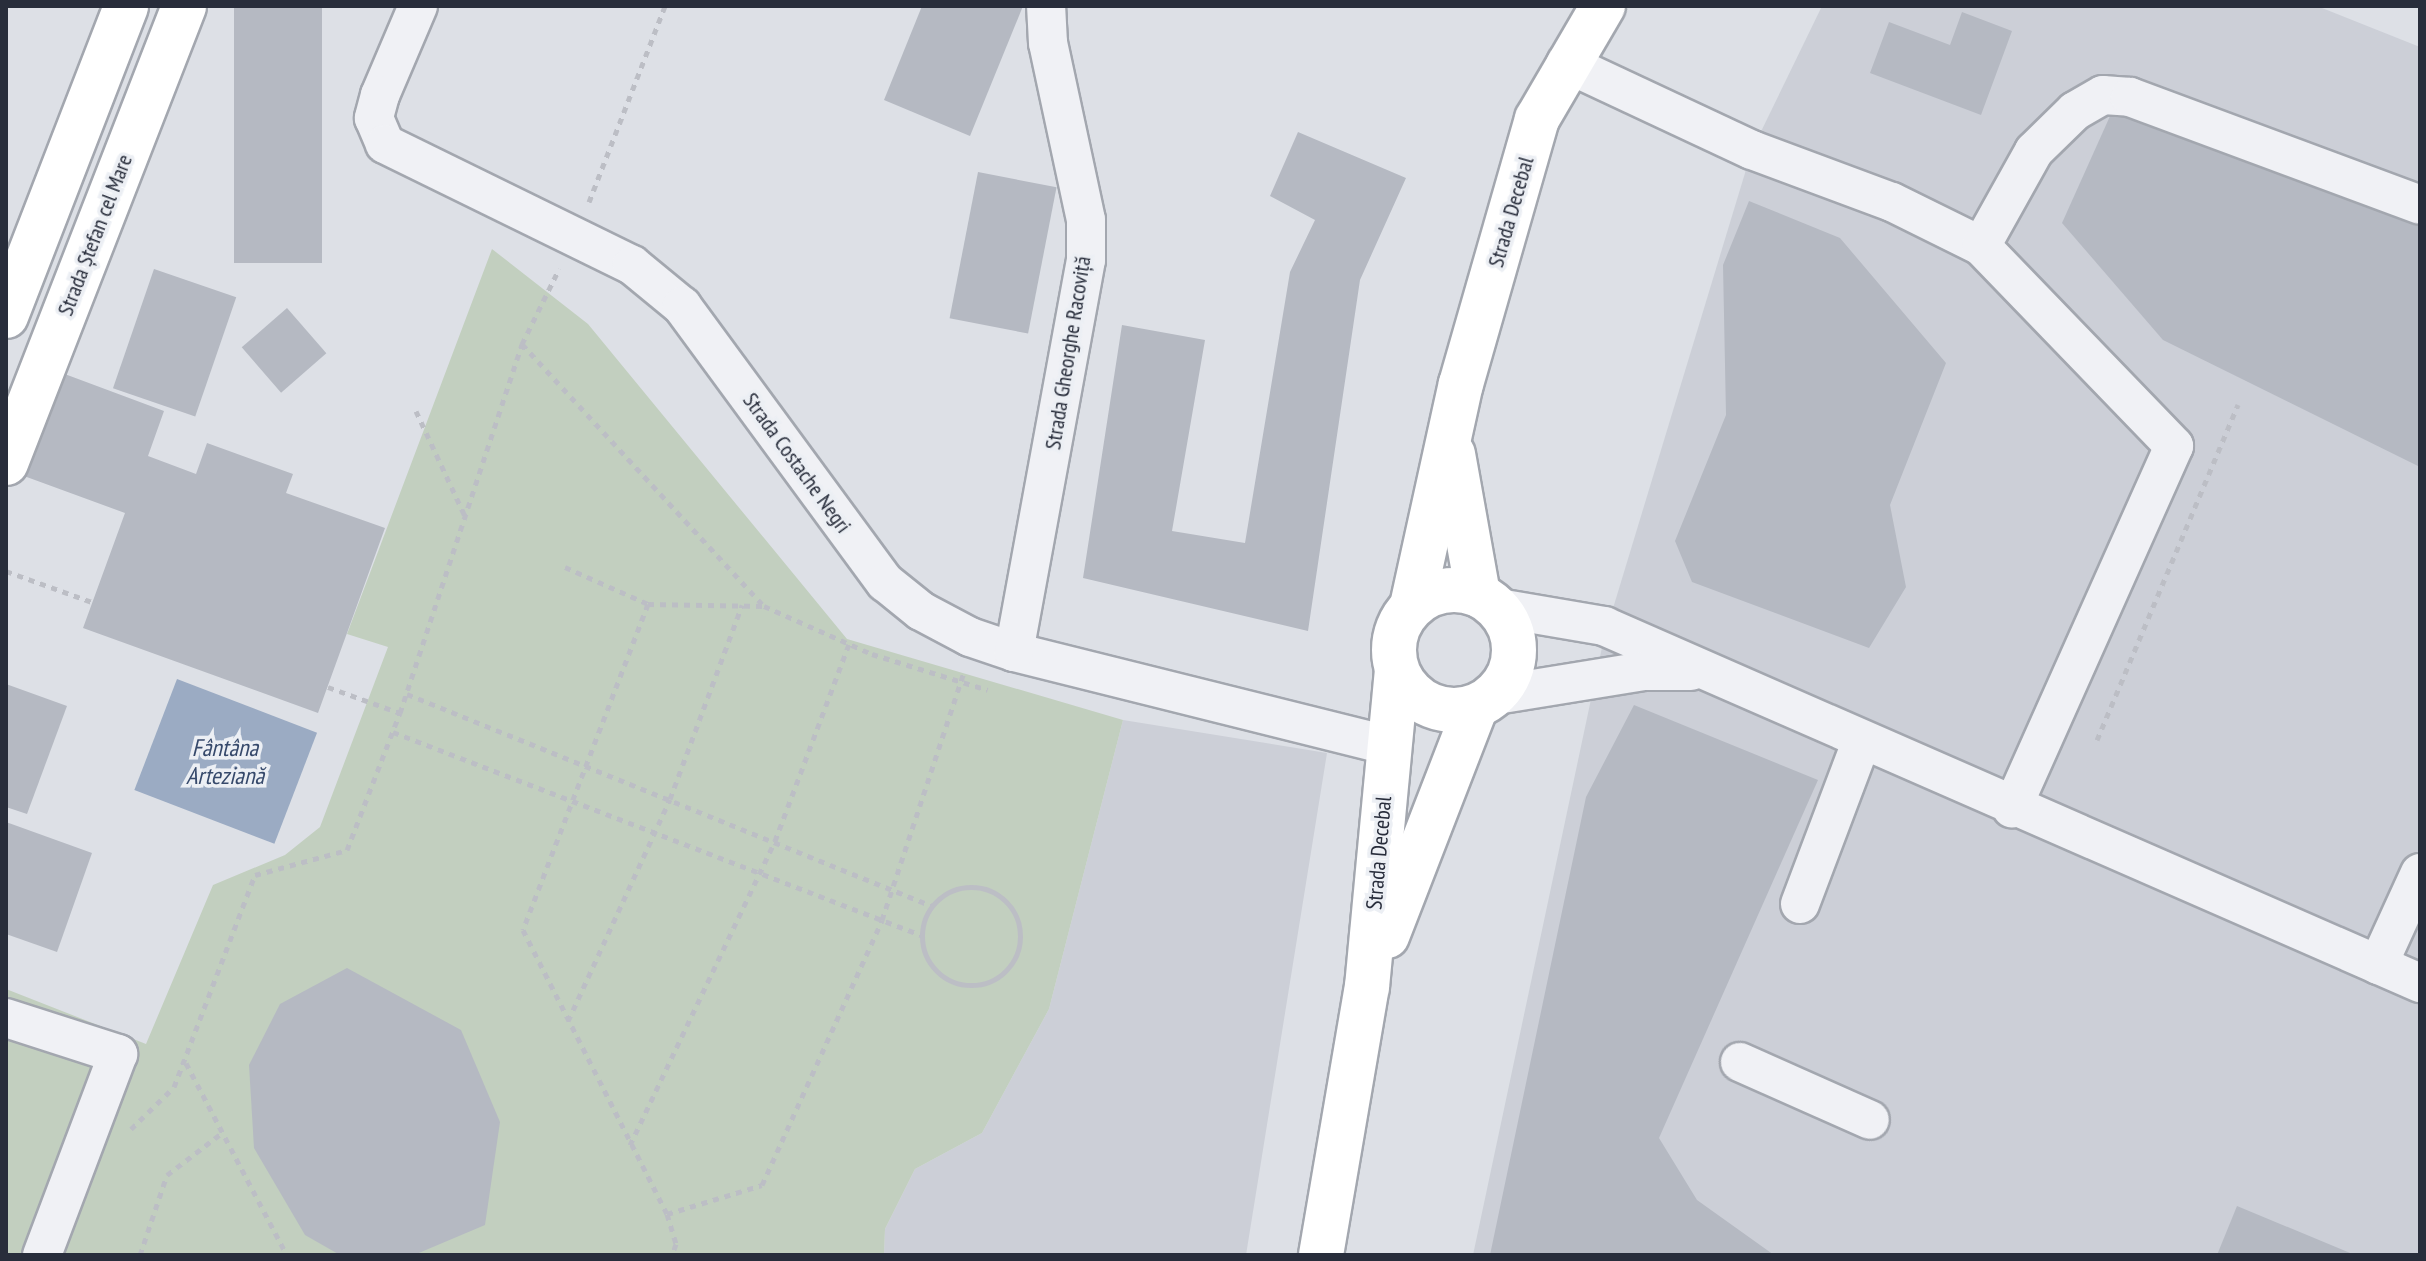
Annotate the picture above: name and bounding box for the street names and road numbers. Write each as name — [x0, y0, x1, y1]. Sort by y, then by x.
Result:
street label: Strada Ștefan cel Mare — [52, 151, 138, 319]
street label: Strada Decebal — [1483, 154, 1539, 270]
street label: Strada Gheorghe Racoviță — [1040, 254, 1096, 452]
street label: Strada Costache Negri — [737, 388, 857, 538]
street label: Strada Decebal — [1361, 795, 1397, 911]

